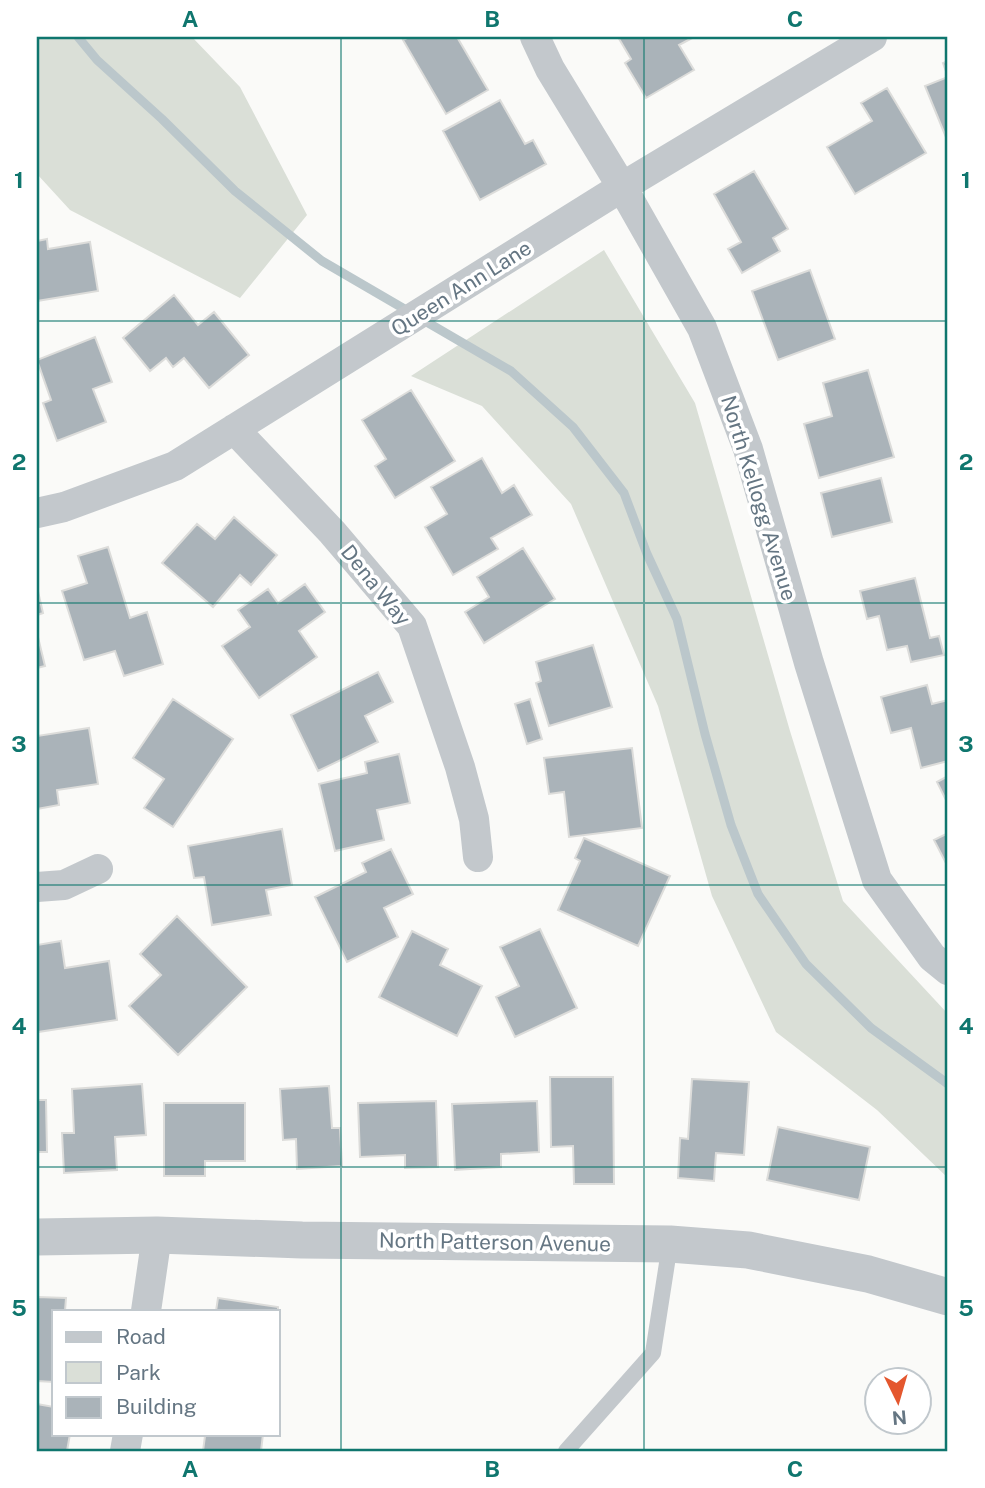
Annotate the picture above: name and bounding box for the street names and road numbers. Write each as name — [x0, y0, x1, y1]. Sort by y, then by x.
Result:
street label: Queen Ann Lane — [386, 235, 536, 341]
street label: North Kellogg Avenue — [716, 392, 802, 604]
street label: Dena Way — [336, 540, 416, 630]
street label: North Patterson Avenue — [379, 1227, 611, 1257]

